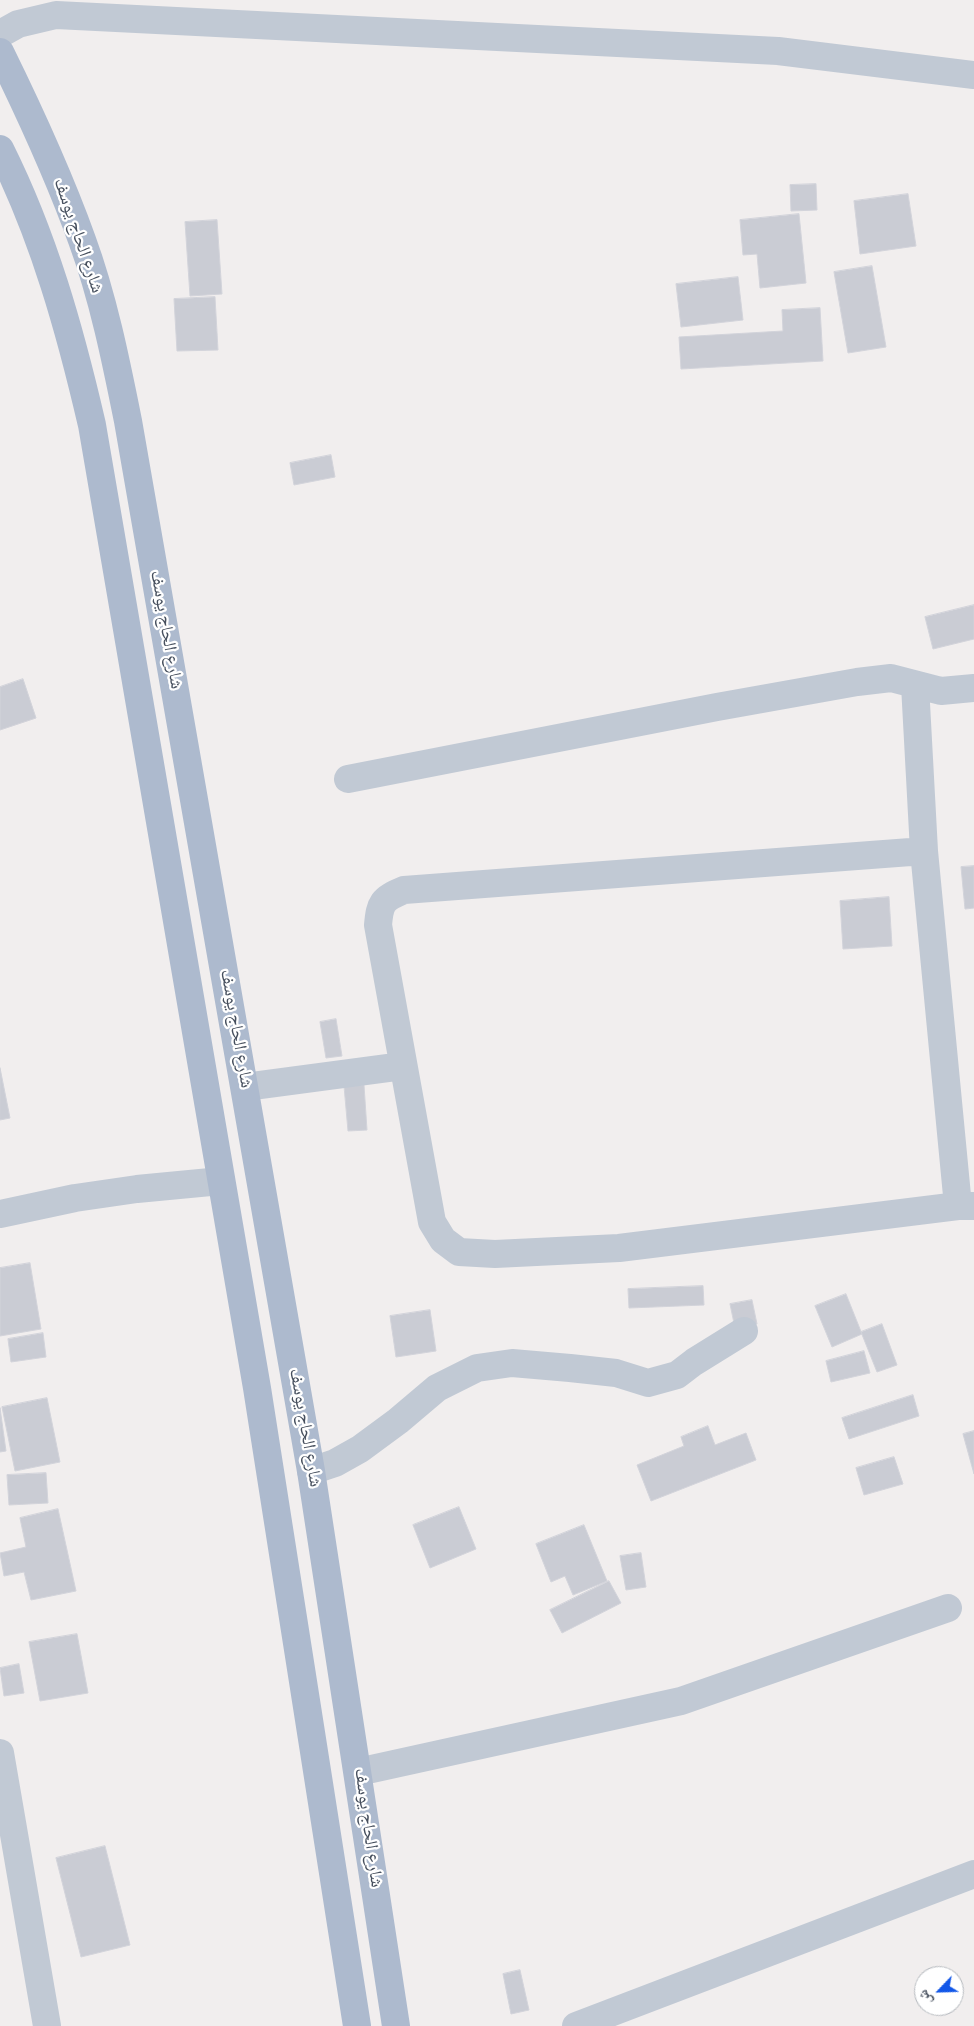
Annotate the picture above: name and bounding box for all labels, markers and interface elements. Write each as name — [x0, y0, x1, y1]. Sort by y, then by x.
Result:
street label: شارع الحاج يوسف — [47, 176, 107, 296]
street label: شارع الحاج يوسف — [144, 569, 186, 691]
street label: شارع الحاج يوسف — [214, 968, 256, 1090]
street label: شارع الحاج يوسف — [283, 1367, 325, 1489]
street label: شارع الحاج يوسف — [348, 1767, 386, 1889]
north arrow — [914, 1966, 964, 2016]
text: ش — [915, 1987, 937, 2007]

